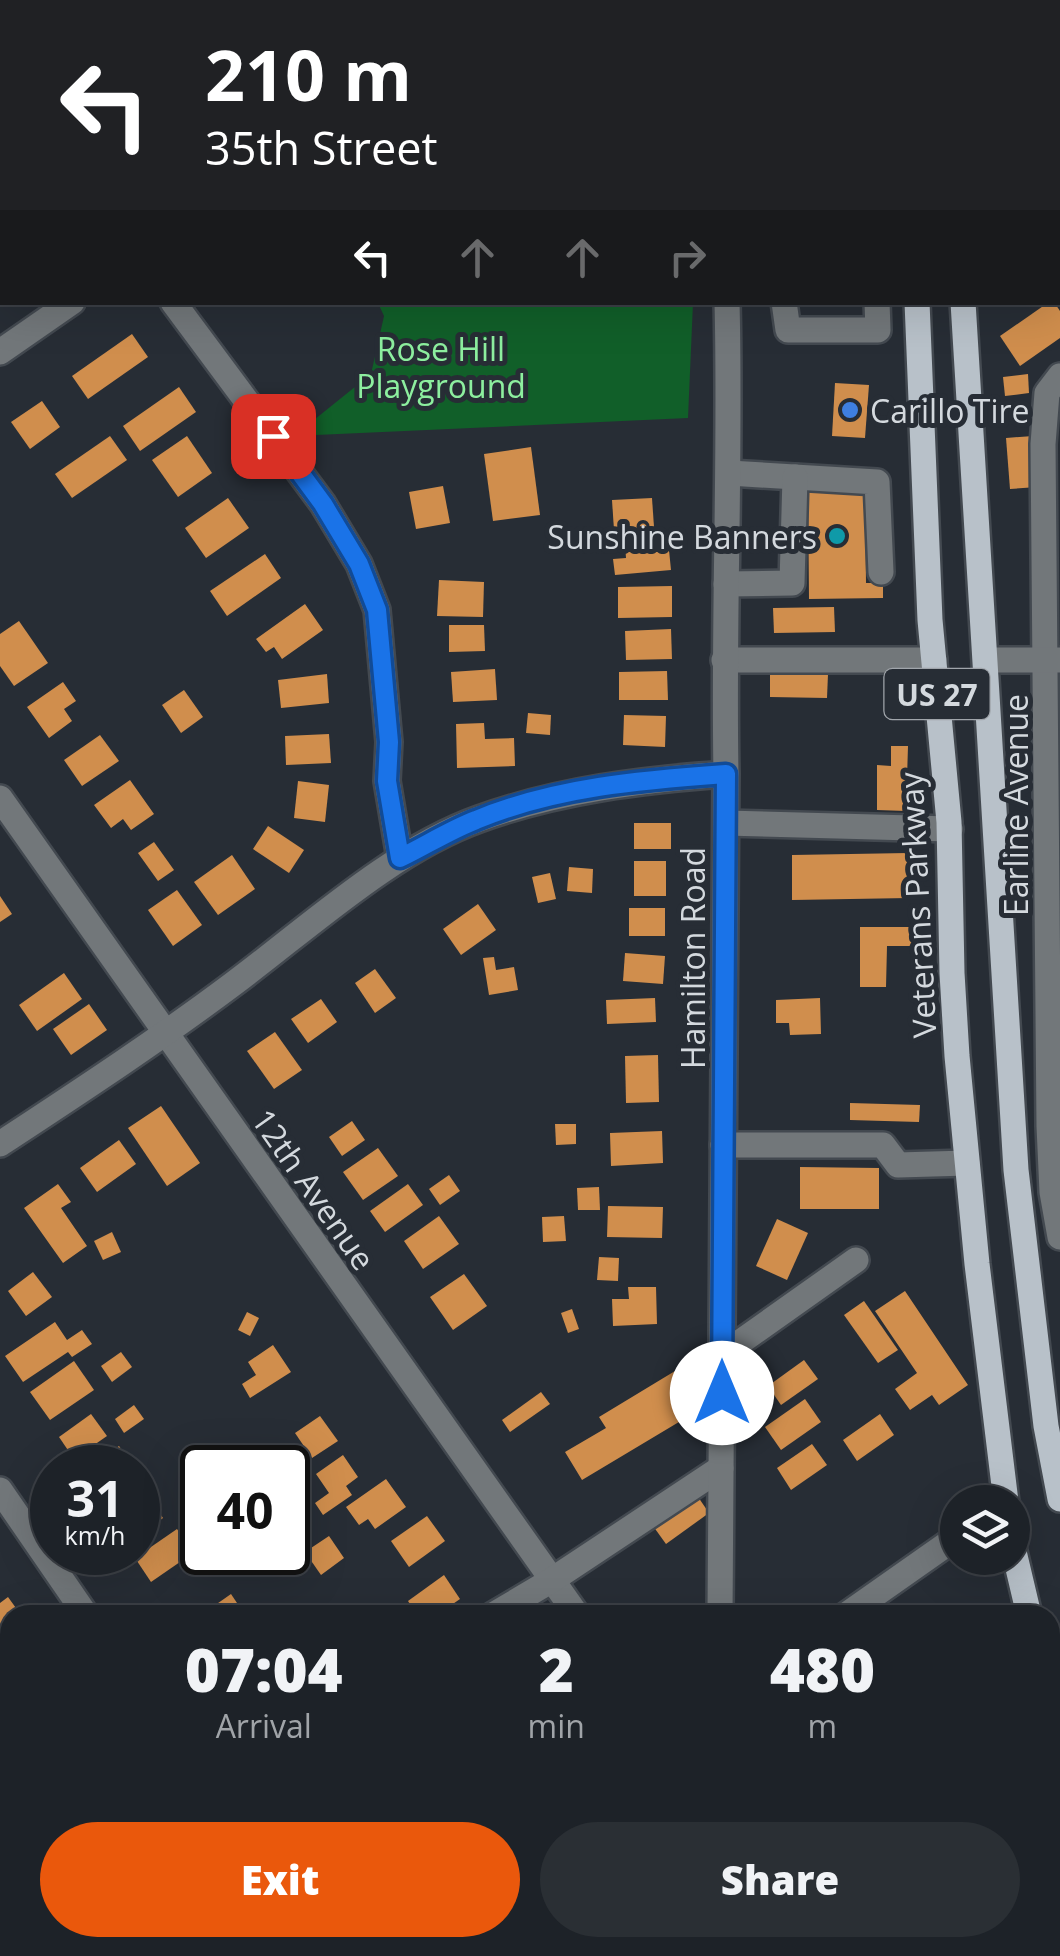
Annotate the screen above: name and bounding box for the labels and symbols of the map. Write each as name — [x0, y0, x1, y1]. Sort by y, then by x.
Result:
park label: Rose Hill Playground — [356, 327, 526, 407]
place label: Carillo Tire — [870, 389, 1030, 432]
pin — [231, 394, 316, 479]
marker: Carillo Tire — [839, 399, 861, 421]
place label: Sunshine Banners — [547, 515, 817, 558]
marker: Sunshine Banners — [826, 525, 848, 547]
road number: US 27 — [884, 669, 990, 719]
street label: Earline Avenue — [994, 694, 1037, 916]
street label: Veterans Parkway — [889, 770, 945, 1039]
street label: Hamilton Road — [671, 847, 714, 1069]
street label: 12th Avenue — [243, 1100, 385, 1278]
position arrow — [670, 1341, 774, 1445]
speed limit sign: 40 — [180, 1445, 310, 1575]

